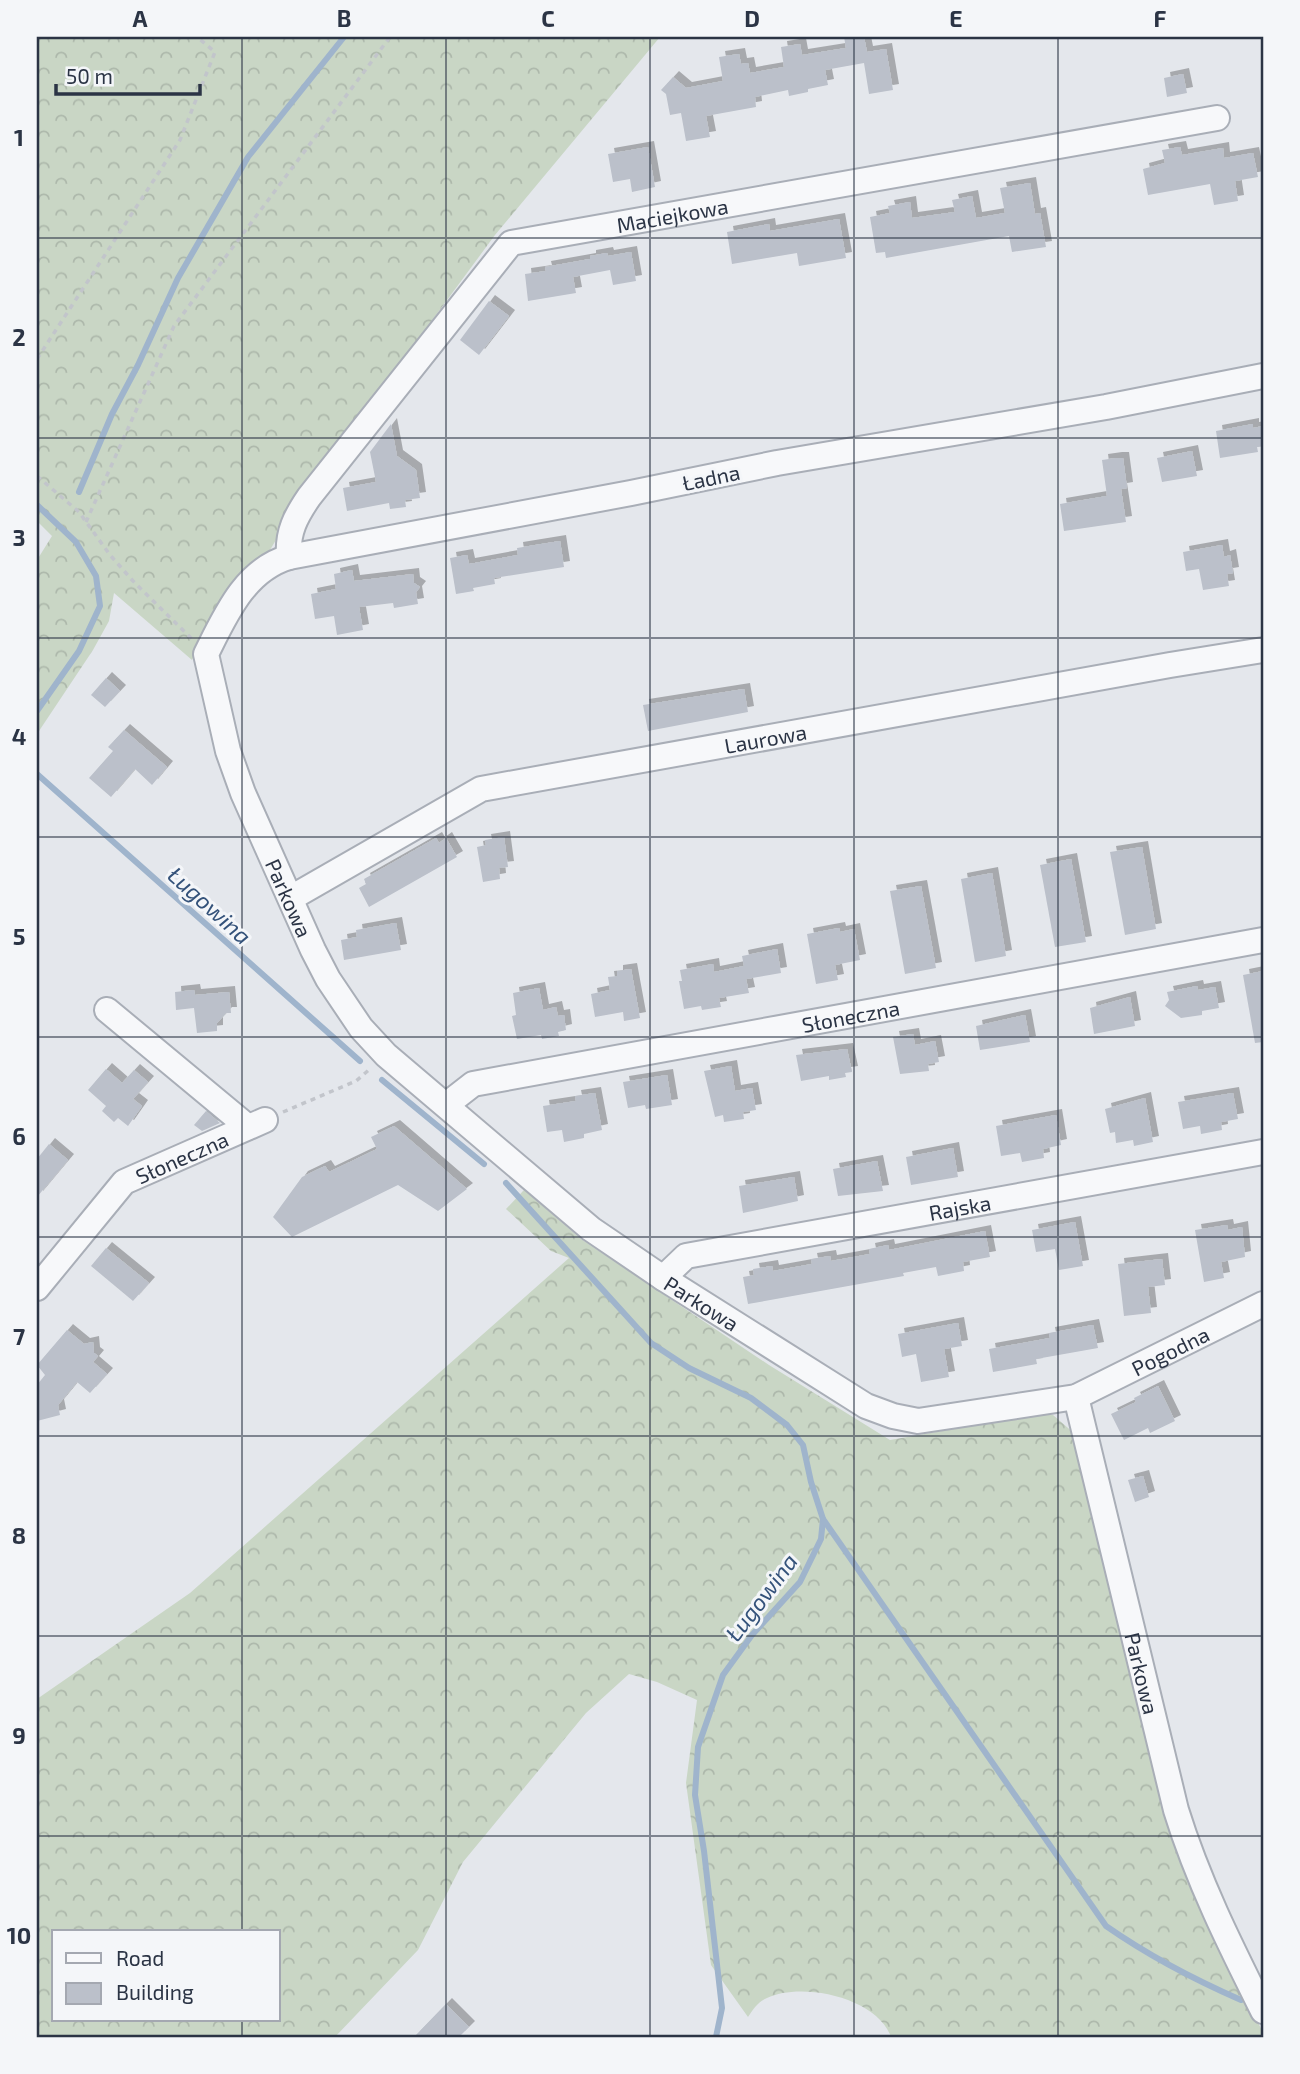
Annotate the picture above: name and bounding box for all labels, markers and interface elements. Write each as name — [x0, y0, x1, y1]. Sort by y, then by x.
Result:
text: A — [132, 4, 148, 32]
text: B — [337, 4, 351, 32]
text: C — [541, 4, 555, 32]
text: D — [744, 4, 760, 32]
text: E — [949, 4, 963, 32]
text: F — [1154, 4, 1167, 32]
scale bar — [56, 52, 200, 96]
text: 50 m — [66, 63, 113, 88]
text: 1 — [14, 123, 24, 151]
street label: Maciejkowa — [614, 192, 730, 237]
text: 2 — [12, 323, 26, 351]
street label: Ładna — [680, 459, 742, 495]
text: 3 — [12, 523, 26, 551]
street label: Laurowa — [722, 718, 809, 757]
text: 4 — [12, 722, 26, 750]
street label: Parkowa — [261, 854, 318, 941]
water label: Ługowina — [163, 860, 257, 950]
text: 5 — [13, 922, 25, 950]
street label: Słoneczna — [800, 994, 901, 1036]
text: 6 — [12, 1122, 26, 1150]
street label: Słoneczna — [131, 1125, 232, 1188]
street label: Rajska — [927, 1189, 993, 1225]
street label: Parkowa — [660, 1270, 744, 1335]
street label: Pogodna — [1127, 1320, 1213, 1380]
text: 7 — [13, 1322, 25, 1350]
text: 8 — [12, 1521, 26, 1549]
water label: Ługowina — [719, 1548, 803, 1646]
street label: Parkowa — [1121, 1630, 1165, 1716]
text: 9 — [12, 1721, 26, 1749]
text: 10 — [7, 1921, 31, 1949]
legend — [52, 1930, 280, 2022]
text: Road — [116, 1945, 164, 1970]
text: Building — [116, 1979, 194, 2004]

